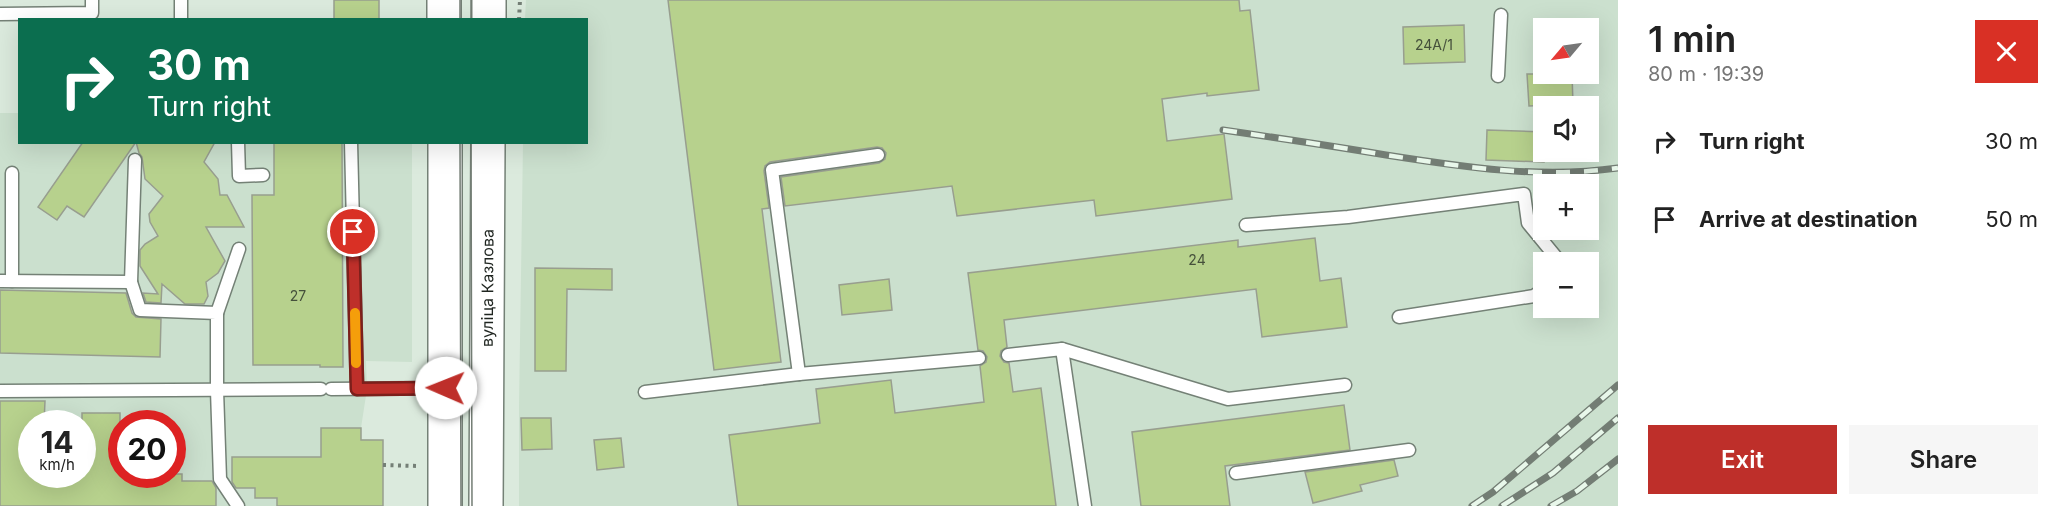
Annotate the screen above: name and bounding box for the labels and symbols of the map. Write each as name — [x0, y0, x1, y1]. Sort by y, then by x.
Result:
north arrow — [1533, 18, 1599, 84]
house number: 24А/1 — [1415, 36, 1453, 53]
pin — [327, 206, 378, 257]
street label: вуліца Казлова — [477, 229, 498, 347]
house number: 24 — [1188, 251, 1206, 268]
house number: 27 — [290, 287, 306, 304]
position arrow — [414, 356, 478, 420]
speed limit sign: 20 — [108, 410, 186, 488]

